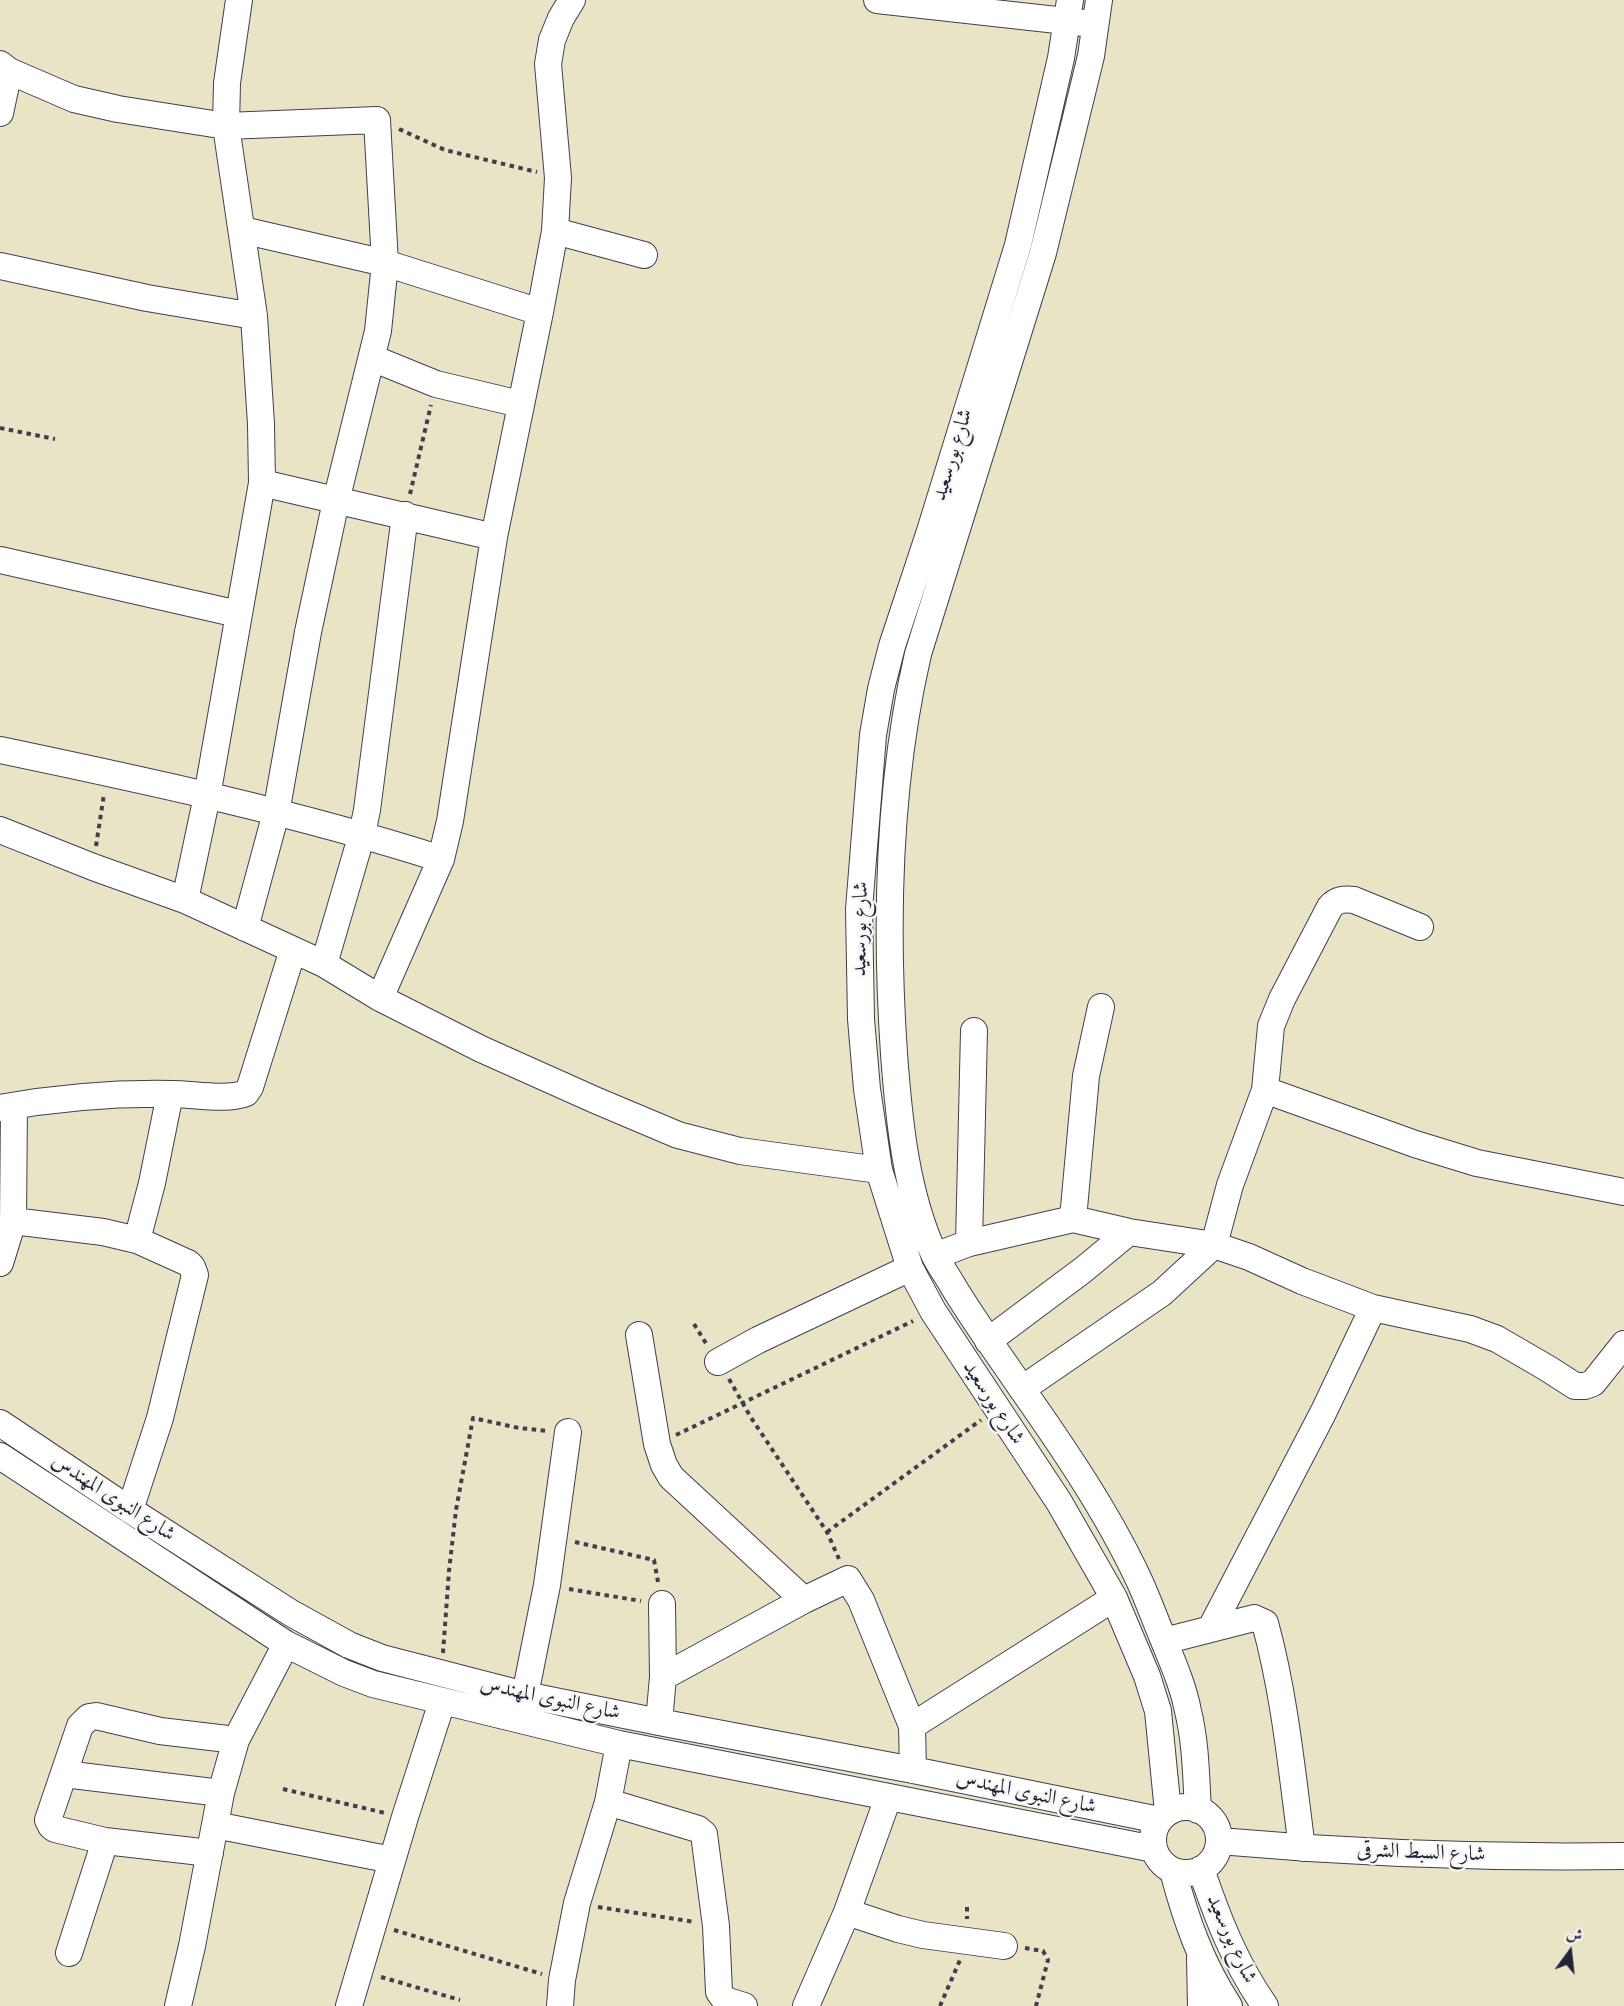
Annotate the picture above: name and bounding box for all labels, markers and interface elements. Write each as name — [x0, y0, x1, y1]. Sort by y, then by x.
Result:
street label: شارع بورسعيد — [927, 406, 979, 504]
street label: شارع بورسعيد — [848, 881, 874, 977]
street label: شارع بورسعيد — [957, 1356, 1029, 1450]
street label: شارع النبوى المهندس — [46, 1449, 180, 1547]
street label: شارع النبوى المهندس — [478, 1672, 622, 1726]
street label: شارع النبوى المهندس — [954, 1766, 1098, 1820]
street label: شارع السبط الشرقى — [1356, 1838, 1486, 1868]
street label: شارع بورسعيد — [1200, 1891, 1262, 1987]
north arrow — [1540, 1922, 1600, 1982]
text: ش — [1564, 1922, 1585, 1947]

